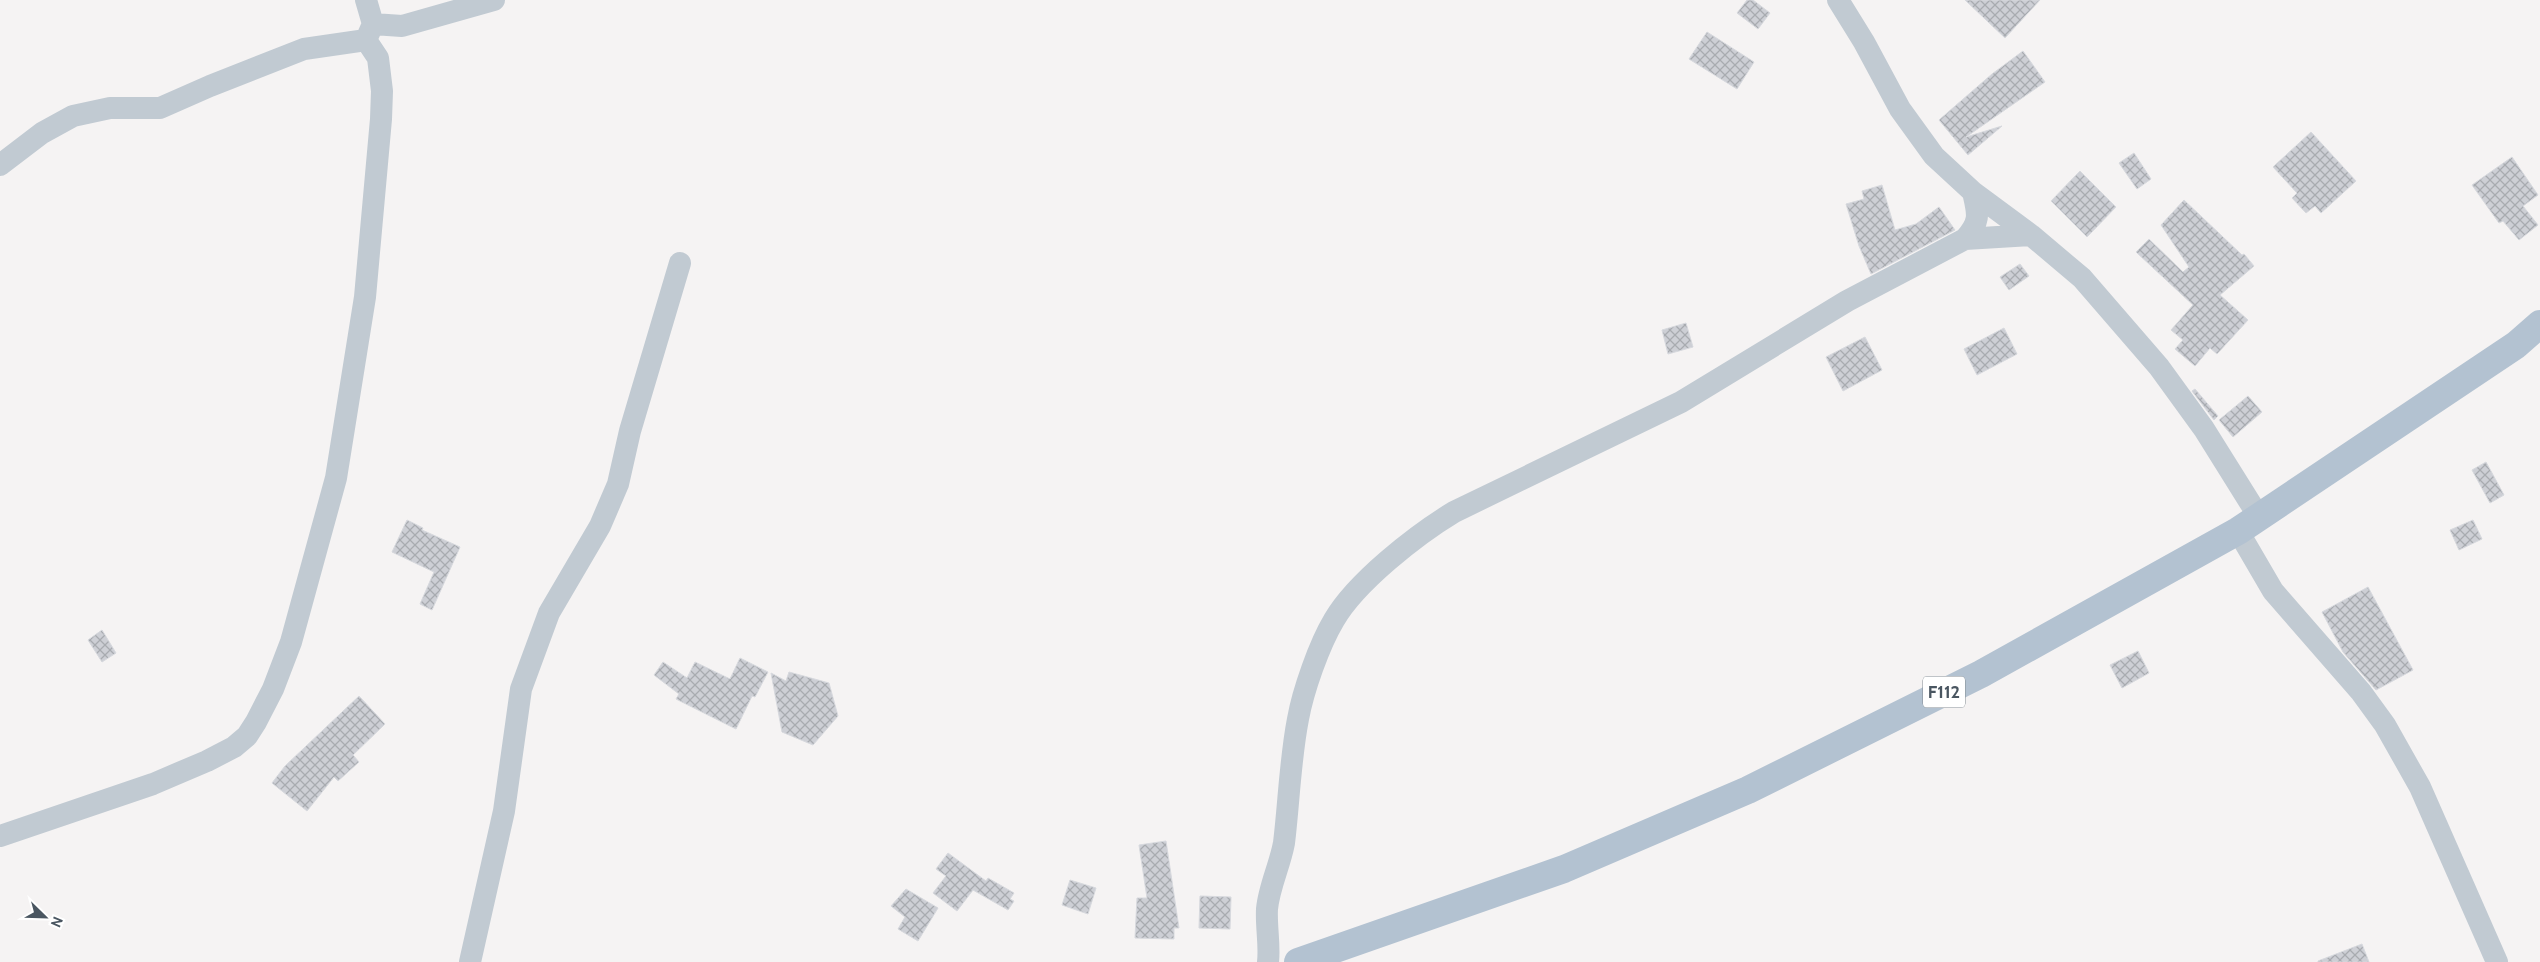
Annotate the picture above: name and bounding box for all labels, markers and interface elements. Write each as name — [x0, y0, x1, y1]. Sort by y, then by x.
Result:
road number: F112 — [1923, 676, 1965, 708]
north arrow — [20, 892, 70, 942]
text: N — [47, 914, 67, 930]

